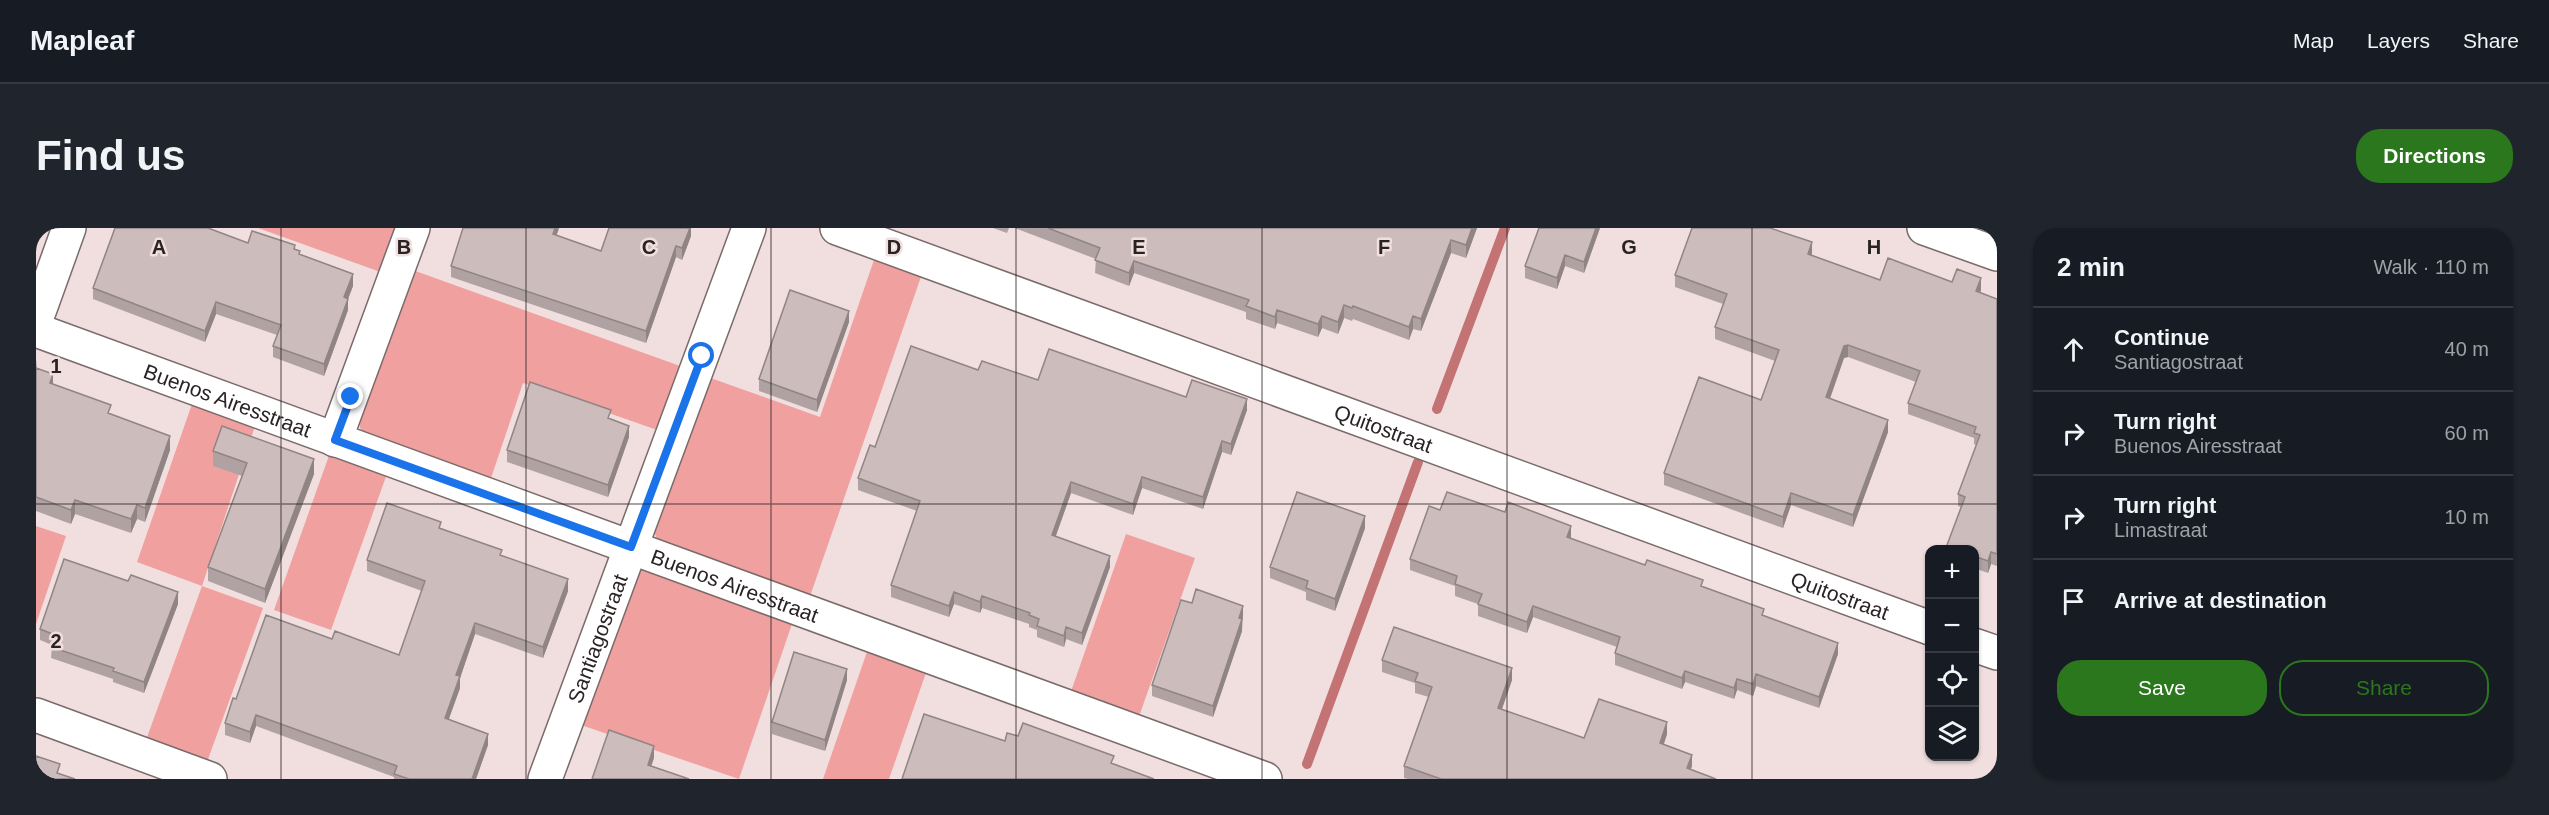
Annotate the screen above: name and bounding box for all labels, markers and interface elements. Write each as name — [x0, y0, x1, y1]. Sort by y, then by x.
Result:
text: Mapleaf — [30, 25, 134, 56]
text: Map — [2293, 29, 2334, 52]
text: Layers — [2367, 29, 2430, 52]
text: Share — [2463, 29, 2519, 52]
button: Directions — [2356, 129, 2513, 183]
text: Find us — [36, 132, 185, 179]
text: A — [152, 236, 166, 258]
text: B — [397, 236, 411, 258]
text: C — [642, 236, 656, 258]
text: D — [887, 236, 901, 258]
text: E — [1132, 236, 1146, 258]
text: F — [1378, 236, 1390, 258]
text: G — [1621, 236, 1637, 258]
text: H — [1867, 236, 1881, 258]
text: 2 min — [2057, 252, 2125, 282]
text: Walk · 110 m — [2373, 256, 2489, 278]
text: Continue — [2114, 325, 2209, 350]
icon: ahead — [2057, 333, 2090, 366]
text: 40 m — [2445, 338, 2489, 360]
route start — [688, 342, 714, 368]
text: Santiagostraat — [2114, 351, 2243, 373]
text: 1 — [50, 355, 62, 377]
street label: Buenos Airesstraat — [141, 359, 315, 441]
route end — [337, 383, 363, 409]
street label: Quitostraat — [1331, 400, 1436, 457]
text: Turn right — [2114, 409, 2216, 434]
icon: right — [2057, 417, 2090, 450]
text: 60 m — [2445, 422, 2489, 444]
text: Buenos Airesstraat — [2114, 435, 2282, 457]
text: Turn right — [2114, 493, 2216, 518]
icon: right — [2057, 501, 2090, 534]
text: 10 m — [2445, 506, 2489, 528]
text: Limastraat — [2114, 519, 2207, 541]
street label: Buenos Airesstraat — [648, 544, 822, 626]
map controls — [1925, 545, 1979, 761]
button: + — [1925, 545, 1979, 599]
street label: Quitostraat — [1788, 567, 1892, 624]
street label: Santiagostraat — [563, 571, 631, 706]
icon: arrive — [2057, 585, 2090, 618]
text: Arrive at destination — [2114, 588, 2327, 613]
button: − — [1925, 599, 1979, 653]
text: 2 — [50, 630, 62, 652]
button: locate — [1925, 653, 1979, 707]
button: Save — [2057, 660, 2267, 716]
button: Share — [2279, 660, 2489, 716]
button: layers — [1925, 707, 1979, 761]

